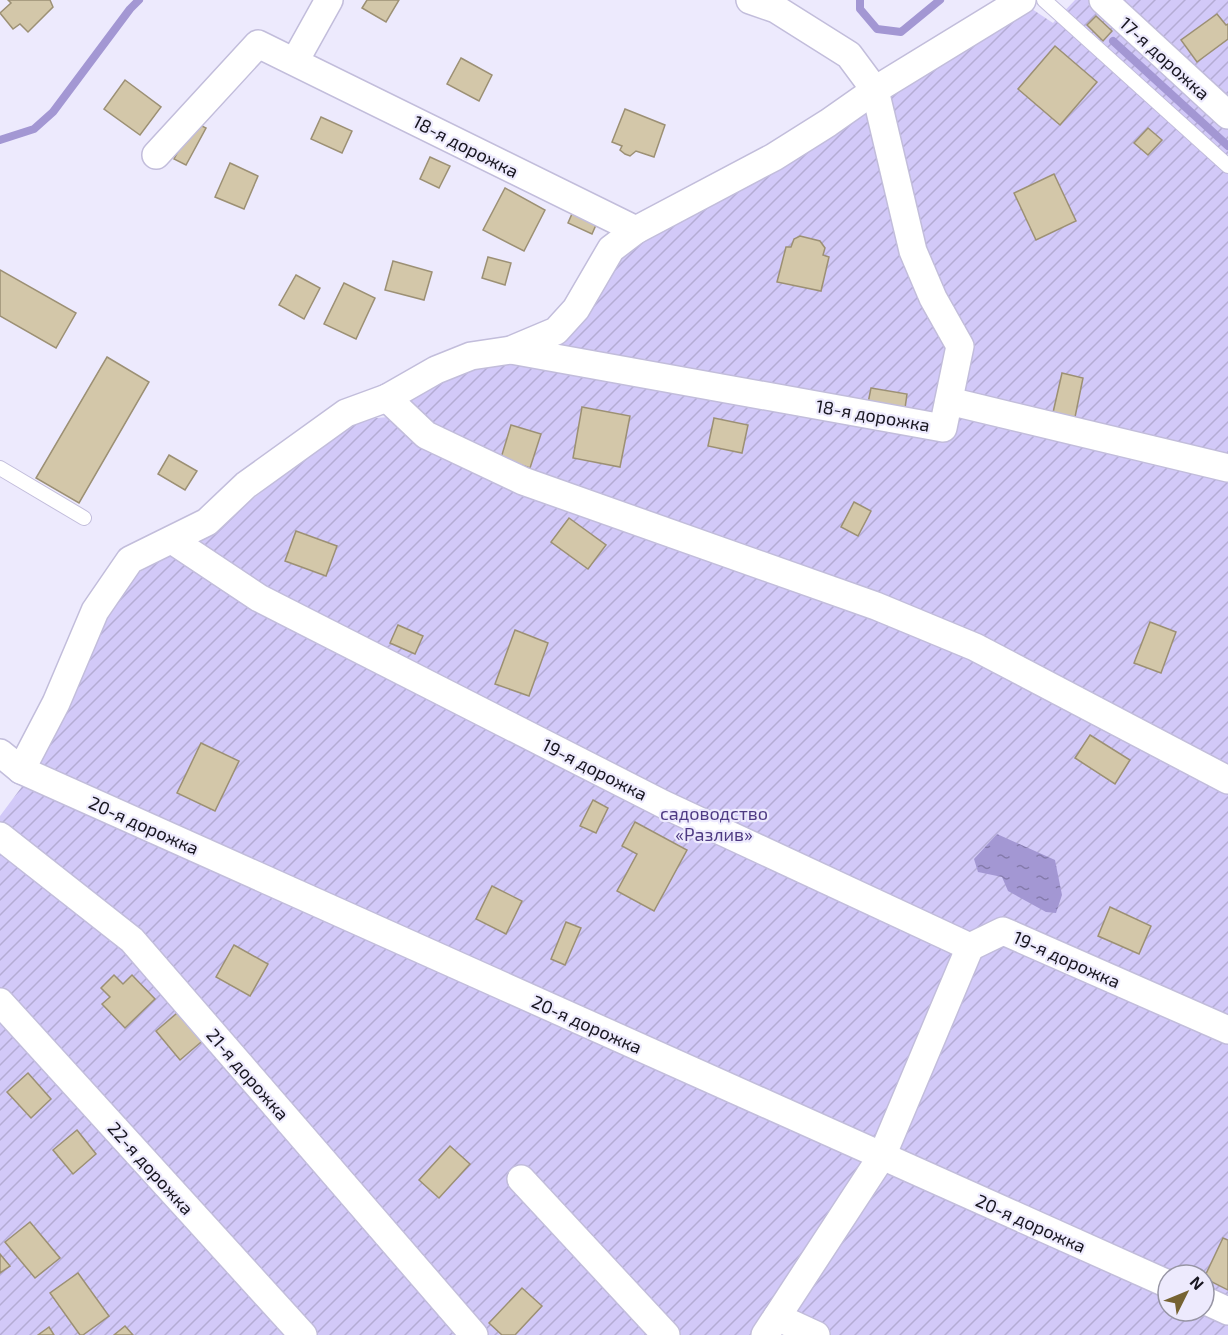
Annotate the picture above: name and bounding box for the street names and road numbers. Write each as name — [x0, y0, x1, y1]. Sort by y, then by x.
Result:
street label: 17-я дорожка — [1116, 12, 1214, 104]
street label: 18-я дорожка — [410, 110, 522, 182]
street label: 18-я дорожка — [814, 394, 932, 436]
street label: 19-я дорожка — [539, 733, 651, 805]
street label: 20-я дорожка — [86, 791, 202, 859]
street label: 19-я дорожка — [1010, 926, 1124, 992]
street label: 20-я дорожка — [529, 990, 645, 1058]
street label: 21-я дорожка — [202, 1024, 294, 1124]
street label: 22-я дорожка — [104, 1117, 198, 1219]
street label: 20-я дорожка — [973, 1189, 1089, 1257]

